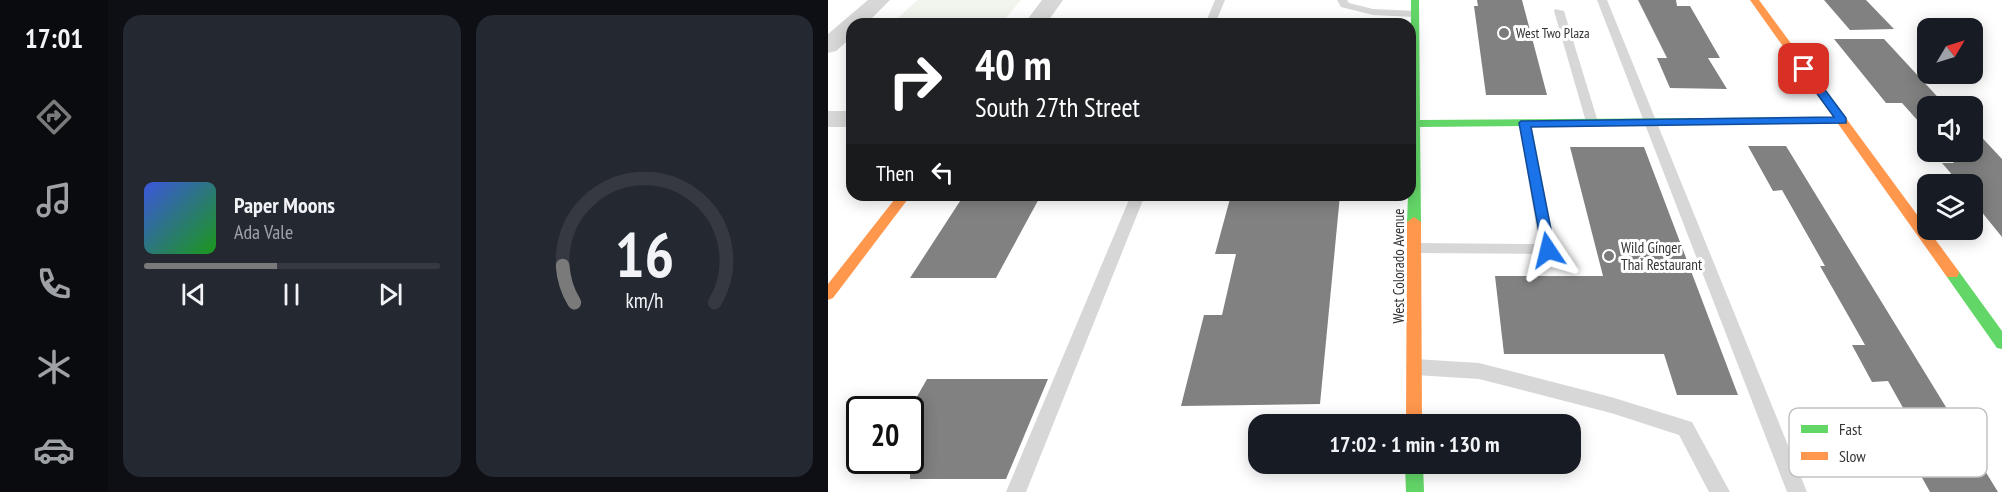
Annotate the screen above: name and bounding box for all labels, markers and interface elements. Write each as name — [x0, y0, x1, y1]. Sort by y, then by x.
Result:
north arrow — [1917, 18, 1983, 84]
map controls — [1917, 18, 1983, 240]
text: 17:01 — [25, 21, 83, 55]
place label: West Two Plaza — [1516, 24, 1590, 42]
marker: West Two Plaza — [1497, 26, 1511, 40]
text: 40 m — [975, 37, 1052, 92]
icon: right — [876, 42, 954, 120]
pin — [1778, 43, 1829, 94]
icon: arrive — [1787, 52, 1820, 85]
text: South 27th Street — [975, 90, 1140, 124]
icon: directions — [33, 96, 75, 138]
button: sound — [1917, 96, 1983, 162]
icon: left — [926, 156, 959, 189]
text: Then — [876, 159, 914, 187]
button: layers — [1917, 174, 1983, 240]
icon: music — [33, 179, 75, 221]
text: Paper Moons — [234, 191, 335, 219]
street label: West Colorado Avenue — [1389, 209, 1408, 323]
text: 16 — [614, 213, 674, 294]
position arrow — [1516, 218, 1580, 282]
text: Ada Vale — [234, 219, 293, 245]
place label: Wild Ginger Thai Restaurant — [1621, 238, 1702, 274]
marker: Wild Ginger Thai Restaurant — [1602, 249, 1616, 263]
icon: phone — [33, 263, 75, 305]
icon: previous — [177, 278, 210, 311]
icon: pause — [275, 278, 308, 311]
icon: next — [374, 278, 407, 311]
text: km/h — [625, 286, 663, 314]
icon: climate — [33, 346, 75, 388]
speed limit sign: 20 — [846, 396, 924, 474]
legend — [1789, 408, 1987, 477]
text: Fast — [1839, 419, 1862, 439]
icon: car — [33, 429, 75, 471]
text: 17:02 · 1 min · 130 m — [1329, 430, 1500, 458]
text: Slow — [1839, 446, 1866, 466]

